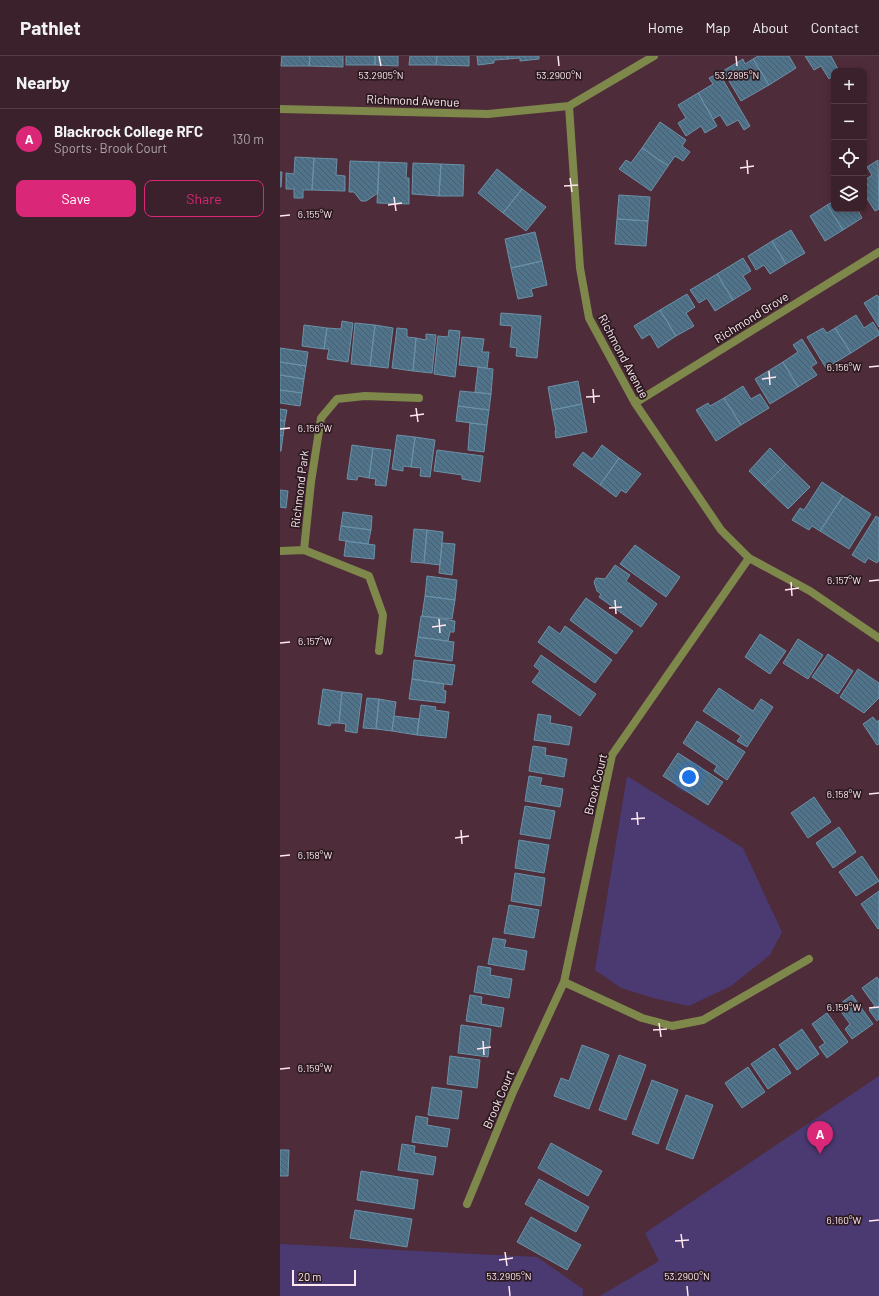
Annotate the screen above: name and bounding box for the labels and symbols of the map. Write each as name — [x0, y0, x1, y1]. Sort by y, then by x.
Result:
text: 53.2905°N — [359, 69, 404, 81]
text: 53.2900°N — [536, 69, 582, 81]
text: 53.2895°N — [715, 69, 759, 81]
street label: Richmond Avenue — [366, 91, 460, 109]
text: 6.155°W — [298, 208, 332, 220]
street label: Richmond Grove — [711, 289, 791, 345]
street label: Richmond Avenue — [596, 312, 652, 400]
text: 6.156°W — [827, 361, 861, 373]
text: 6.156°W — [298, 422, 332, 434]
street label: Richmond Park — [287, 449, 311, 529]
text: 6.157°W — [827, 574, 861, 586]
text: 6.157°W — [298, 635, 332, 647]
street label: Brook Court — [581, 752, 609, 816]
your location — [679, 767, 699, 787]
text: 6.158°W — [827, 788, 861, 800]
text: 6.158°W — [298, 849, 332, 861]
text: 6.159°W — [827, 1001, 861, 1013]
text: 6.159°W — [298, 1062, 332, 1074]
street label: Brook Court — [479, 1068, 517, 1130]
pin: A — [807, 1121, 833, 1154]
text: 6.160°W — [827, 1214, 862, 1226]
scale bar — [292, 1268, 356, 1287]
text: 53.2905°N — [487, 1270, 532, 1282]
text: 53.2900°N — [664, 1270, 710, 1282]

